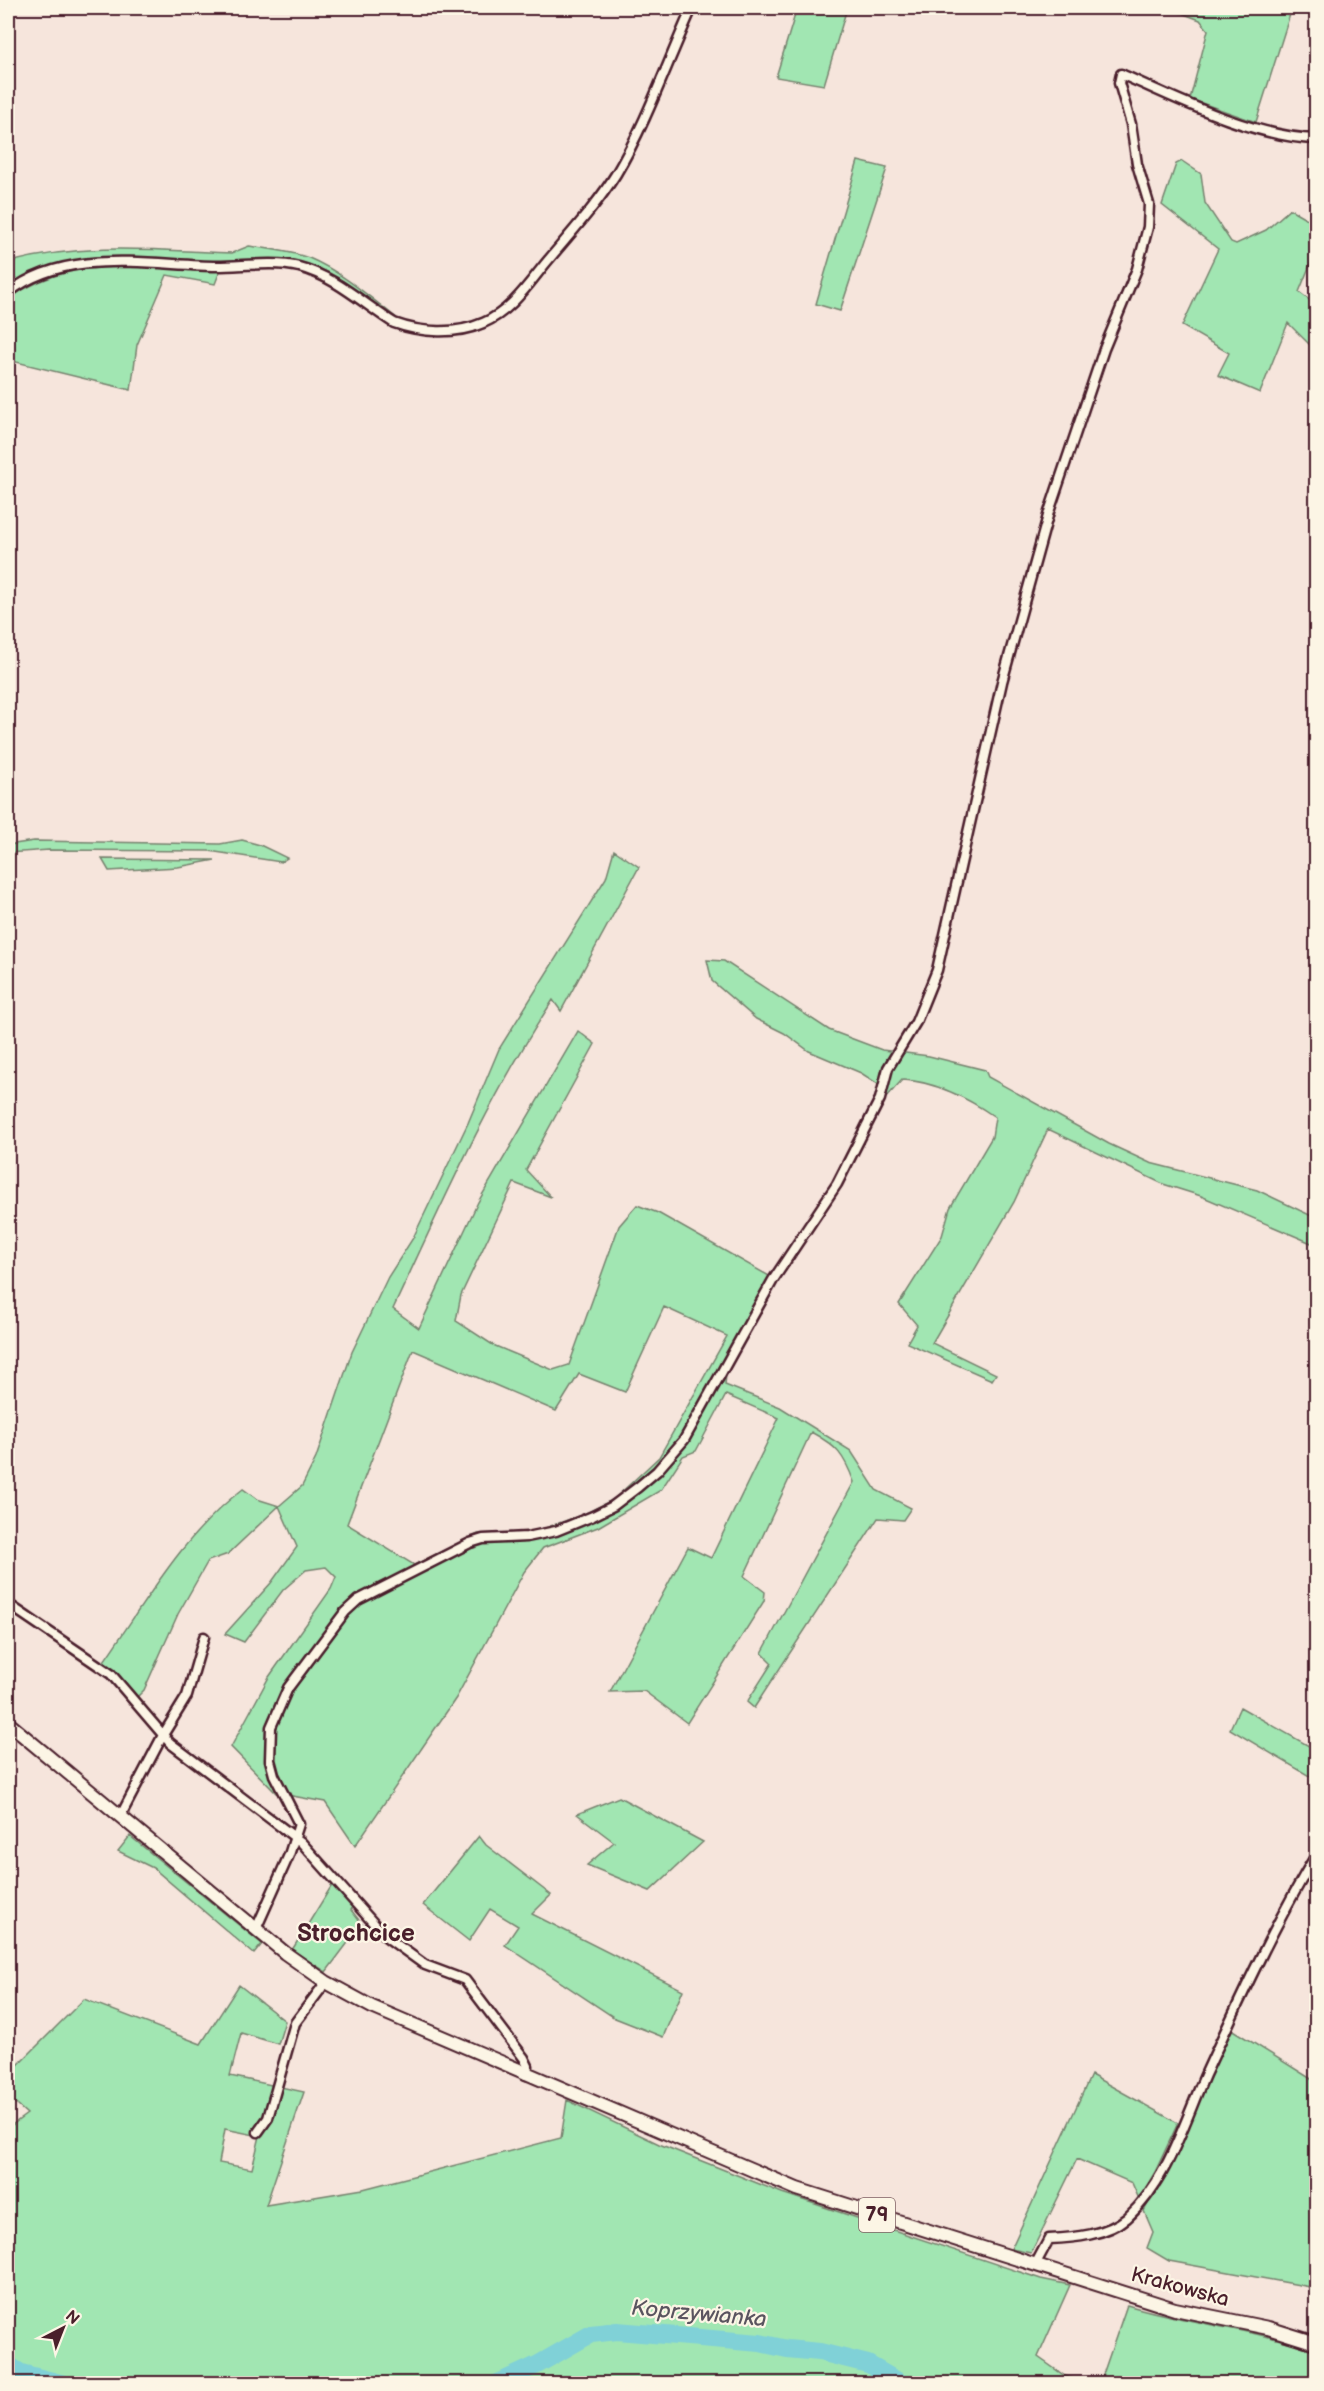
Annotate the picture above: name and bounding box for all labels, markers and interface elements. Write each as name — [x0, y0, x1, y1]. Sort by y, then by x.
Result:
district label: Strochcice — [297, 1919, 415, 1948]
road number: 79 — [859, 2198, 895, 2232]
street label: Krakowska — [1128, 2262, 1232, 2312]
water label: Koprzywianka — [630, 2295, 768, 2333]
north arrow — [33, 2298, 93, 2358]
text: N — [61, 2307, 83, 2329]

